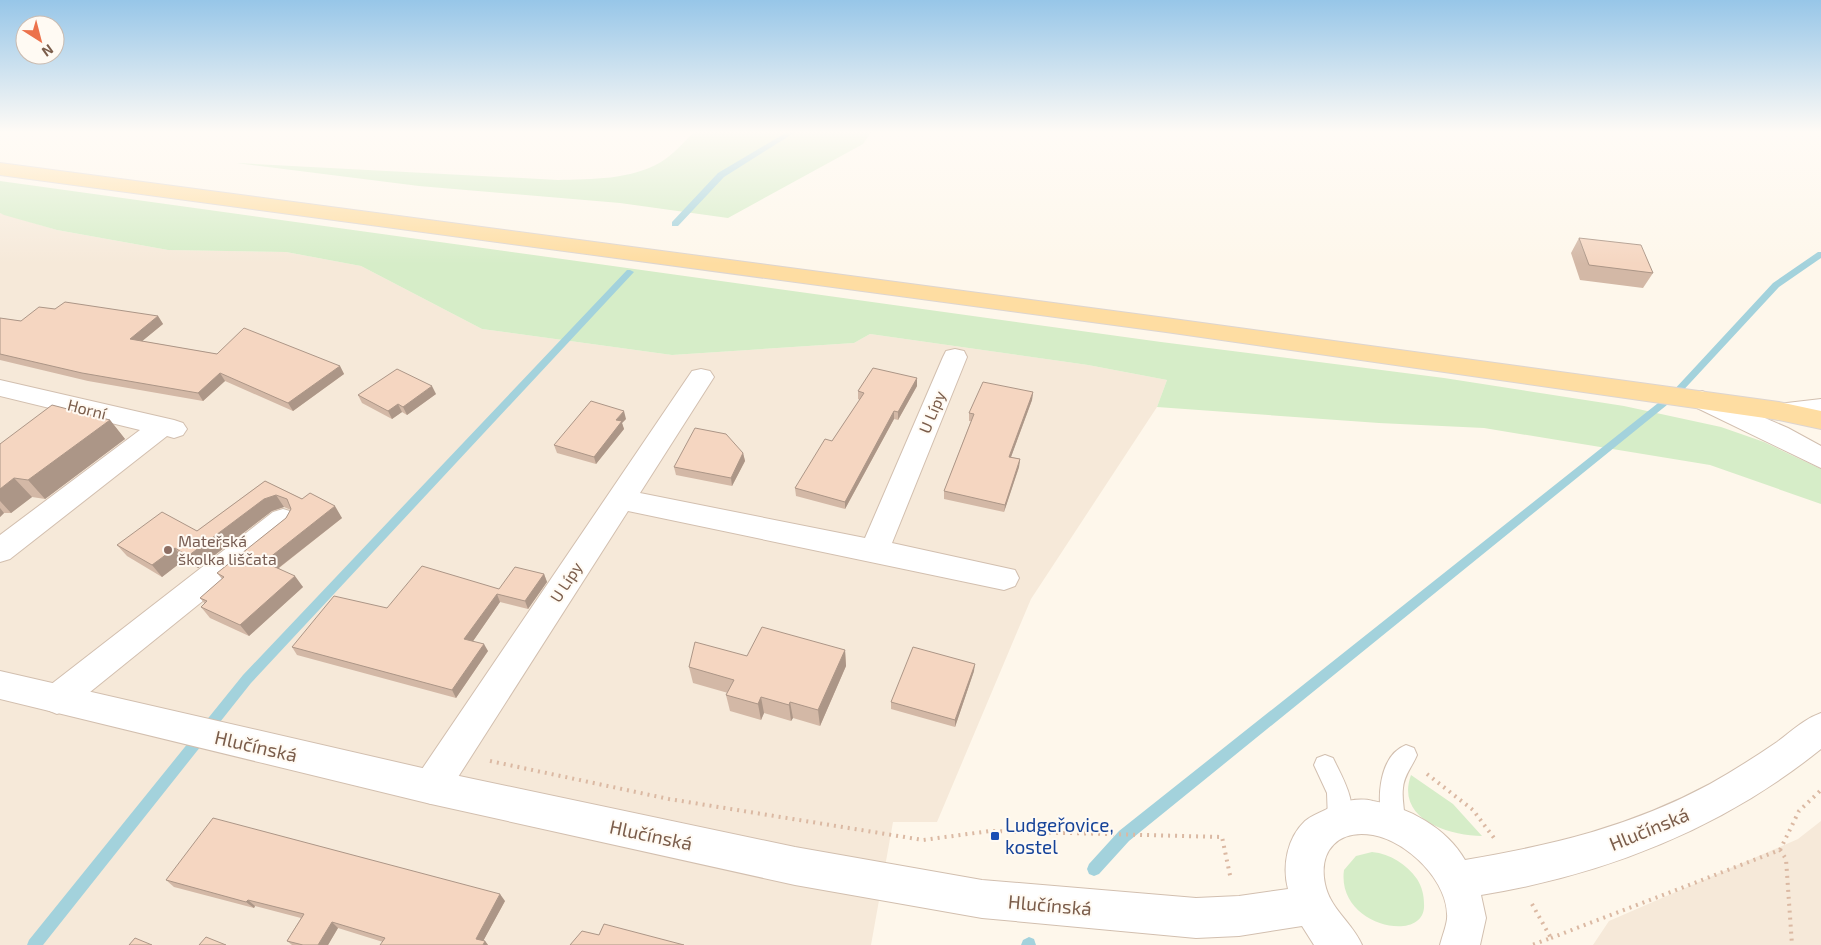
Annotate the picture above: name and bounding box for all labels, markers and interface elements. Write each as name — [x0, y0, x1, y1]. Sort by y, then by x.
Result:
north arrow — [15, 15, 65, 65]
text: N — [39, 41, 57, 61]
street label: U Lípy — [914, 387, 949, 436]
street label: Horní — [66, 395, 110, 423]
place label: Mateřská školka liščata — [178, 531, 277, 568]
marker: Mateřská školka liščata — [162, 544, 174, 556]
street label: U Lípy — [546, 558, 586, 605]
street label: Hlučínská — [213, 725, 300, 766]
street label: Hlučínská — [1606, 802, 1692, 855]
place label: Ludgeřovice, kostel — [1005, 813, 1114, 858]
street label: Hlučínská — [608, 815, 695, 854]
marker: Ludgeřovice, kostel — [989, 830, 1001, 842]
street label: Hlučínská — [1007, 889, 1093, 920]

